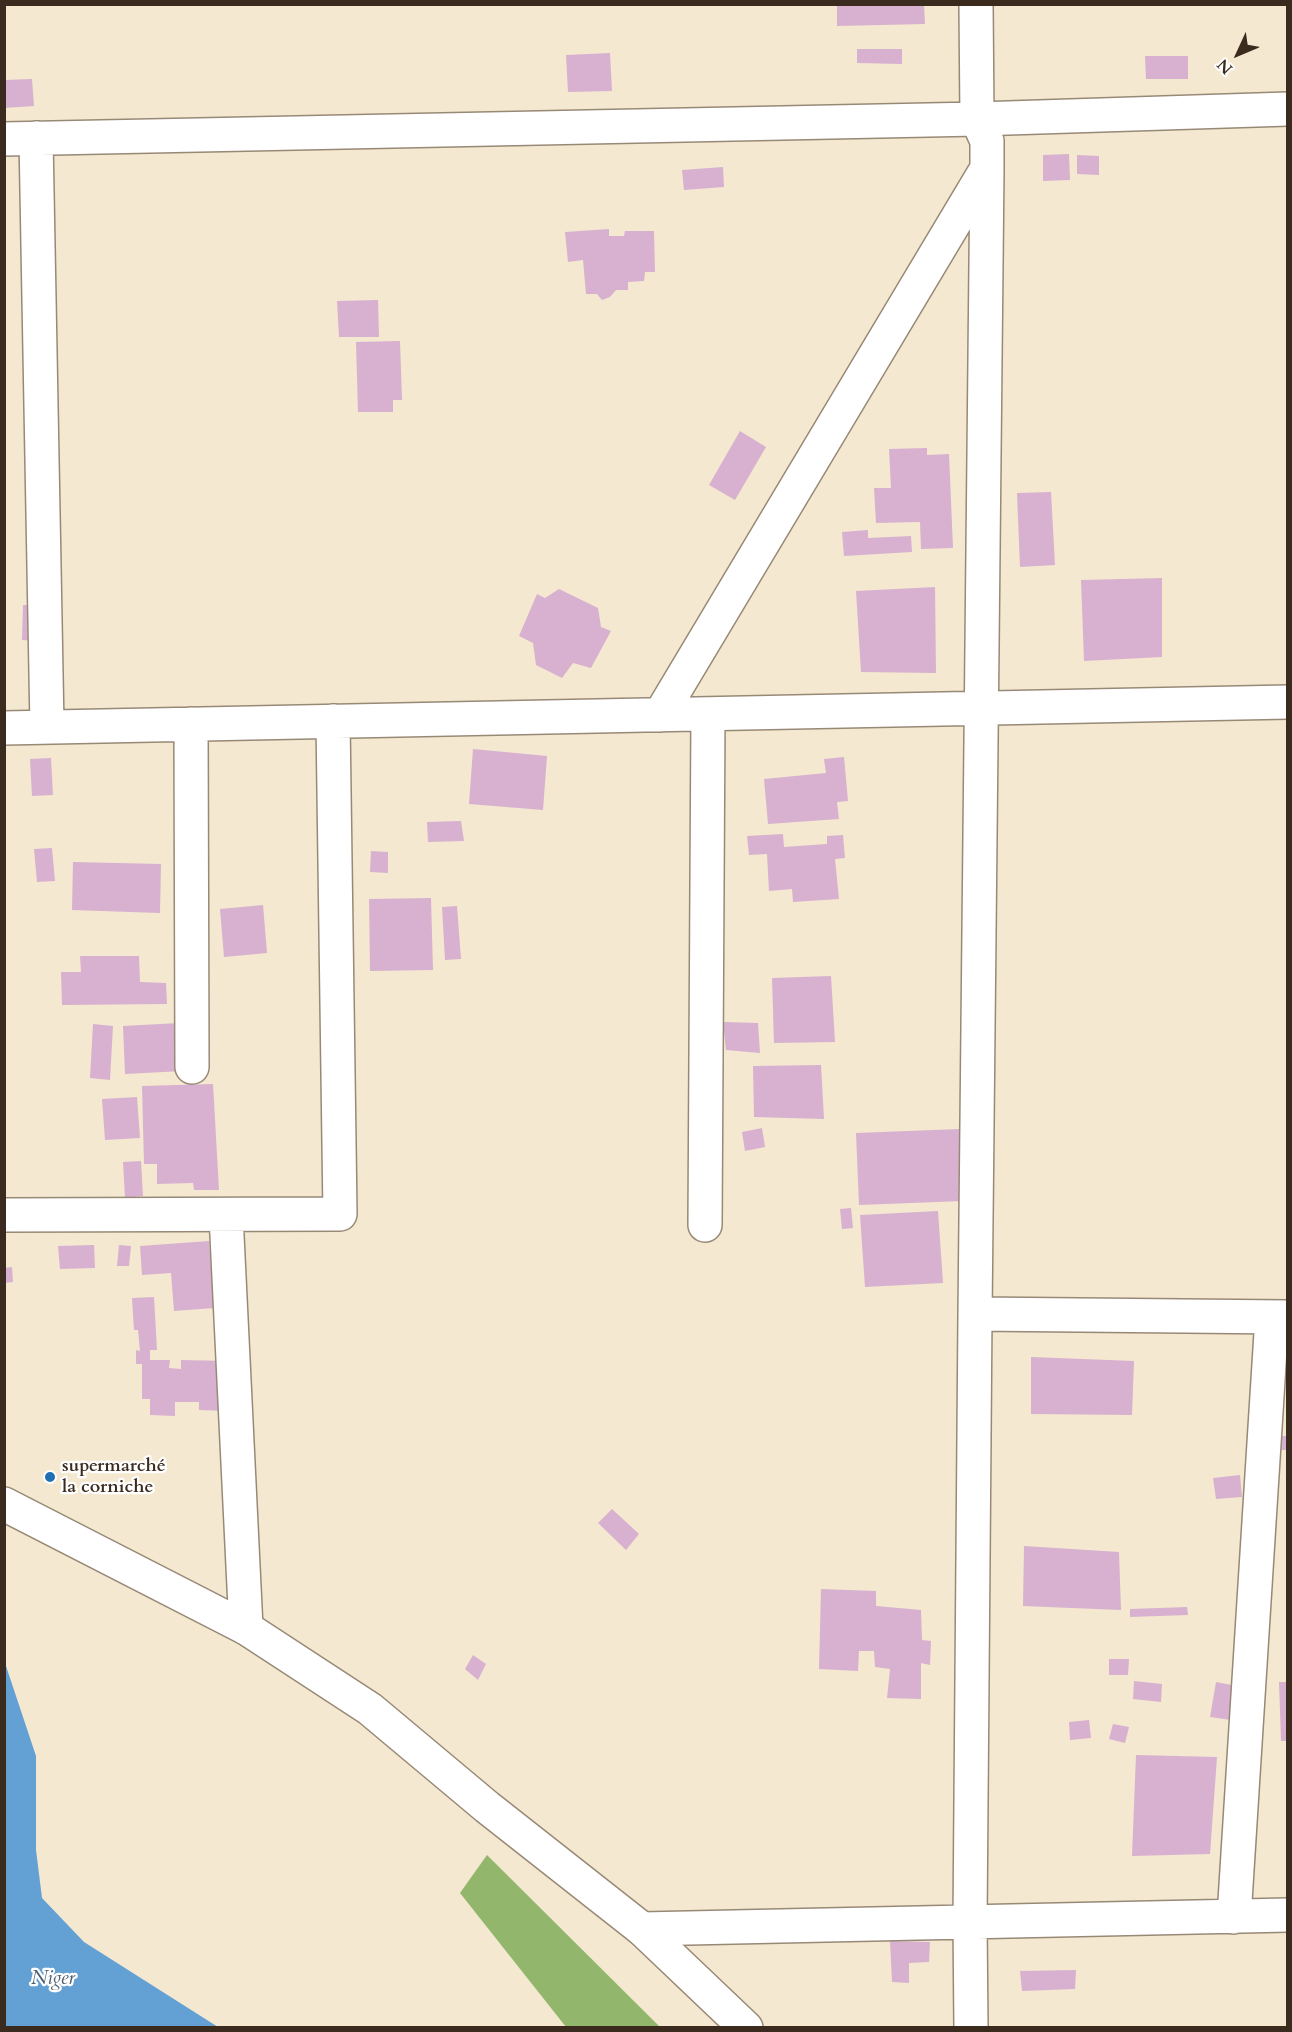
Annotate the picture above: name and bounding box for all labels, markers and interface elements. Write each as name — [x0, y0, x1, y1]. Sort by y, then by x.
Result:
north arrow — [1208, 24, 1268, 84]
text: N — [1212, 54, 1238, 79]
place label: supermarché la corniche — [62, 1456, 166, 1498]
marker: supermarché la corniche — [43, 1470, 57, 1484]
water label: Niger — [31, 1967, 75, 1991]

